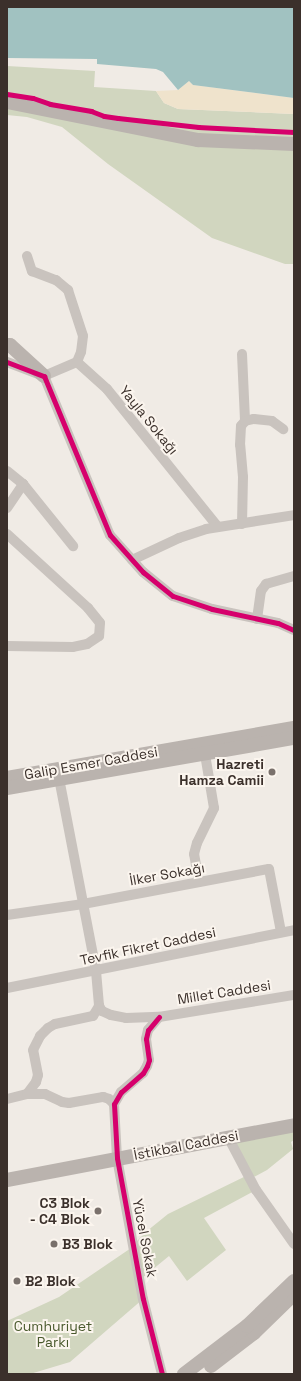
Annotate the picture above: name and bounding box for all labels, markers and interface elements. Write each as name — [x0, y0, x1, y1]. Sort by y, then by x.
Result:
street label: Yayla Sokağı — [116, 382, 182, 458]
street label: Galip Esmer Caddesi — [23, 743, 159, 783]
place label: Hazreti Hamza Camii — [179, 756, 264, 788]
marker: Hazreti Hamza Camii — [267, 767, 277, 777]
street label: İlker Sokağı — [128, 859, 206, 889]
street label: Tevfik Fikret Caddesi — [79, 923, 217, 969]
street label: Millet Caddesi — [176, 976, 272, 1008]
street label: İstikbal Caddesi — [132, 1127, 240, 1163]
place label: C3 Blok - C4 Blok — [29, 1195, 90, 1228]
street label: Yücel Sokak — [129, 1197, 161, 1279]
marker: C3 Blok - C4 Blok — [93, 1206, 103, 1216]
place label: B3 Blok — [62, 1236, 113, 1252]
marker: B3 Blok — [49, 1239, 59, 1249]
place label: B2 Blok — [25, 1273, 76, 1289]
marker: B2 Blok — [12, 1276, 22, 1286]
park label: Cumhuriyet Parkı — [14, 1318, 92, 1350]

